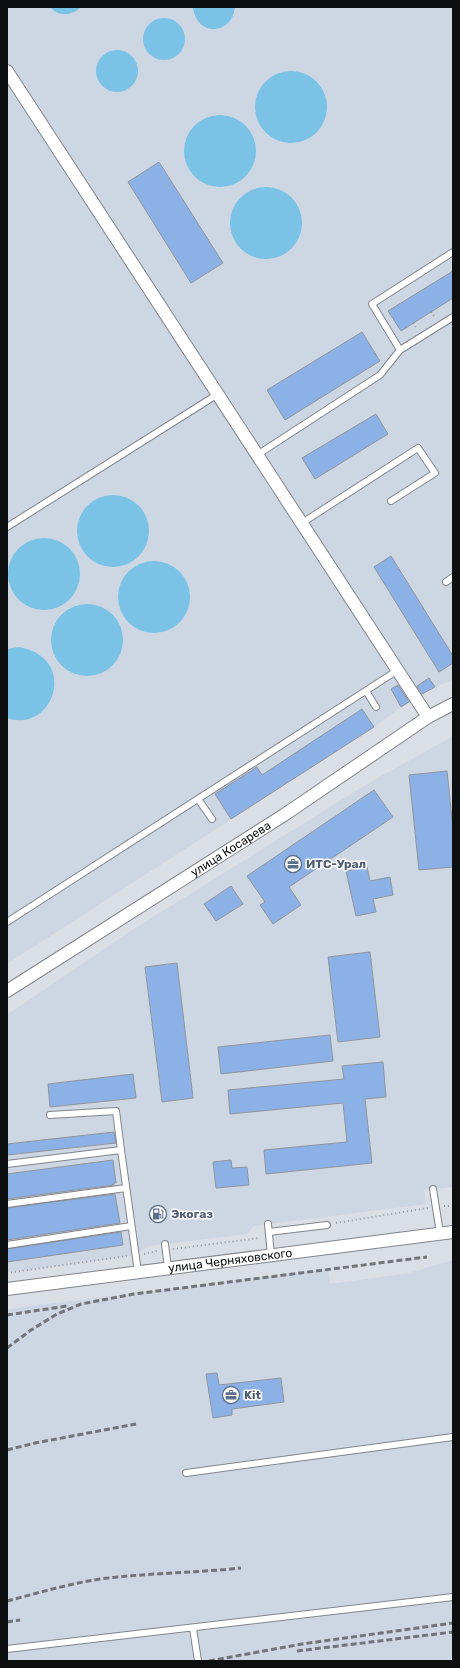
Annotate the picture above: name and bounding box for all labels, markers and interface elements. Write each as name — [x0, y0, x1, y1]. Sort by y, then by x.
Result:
street label: улица Косарева — [188, 818, 273, 880]
office icon: ИТС-Урал — [283, 854, 303, 874]
place label: ИТС-Урал — [306, 857, 366, 871]
fuel station icon: Экогаз — [148, 1204, 168, 1224]
place label: Экогаз — [171, 1207, 213, 1221]
street label: улица Черняховского — [167, 1246, 293, 1275]
office icon: Kit — [221, 1385, 241, 1405]
place label: Kit — [244, 1388, 261, 1402]

